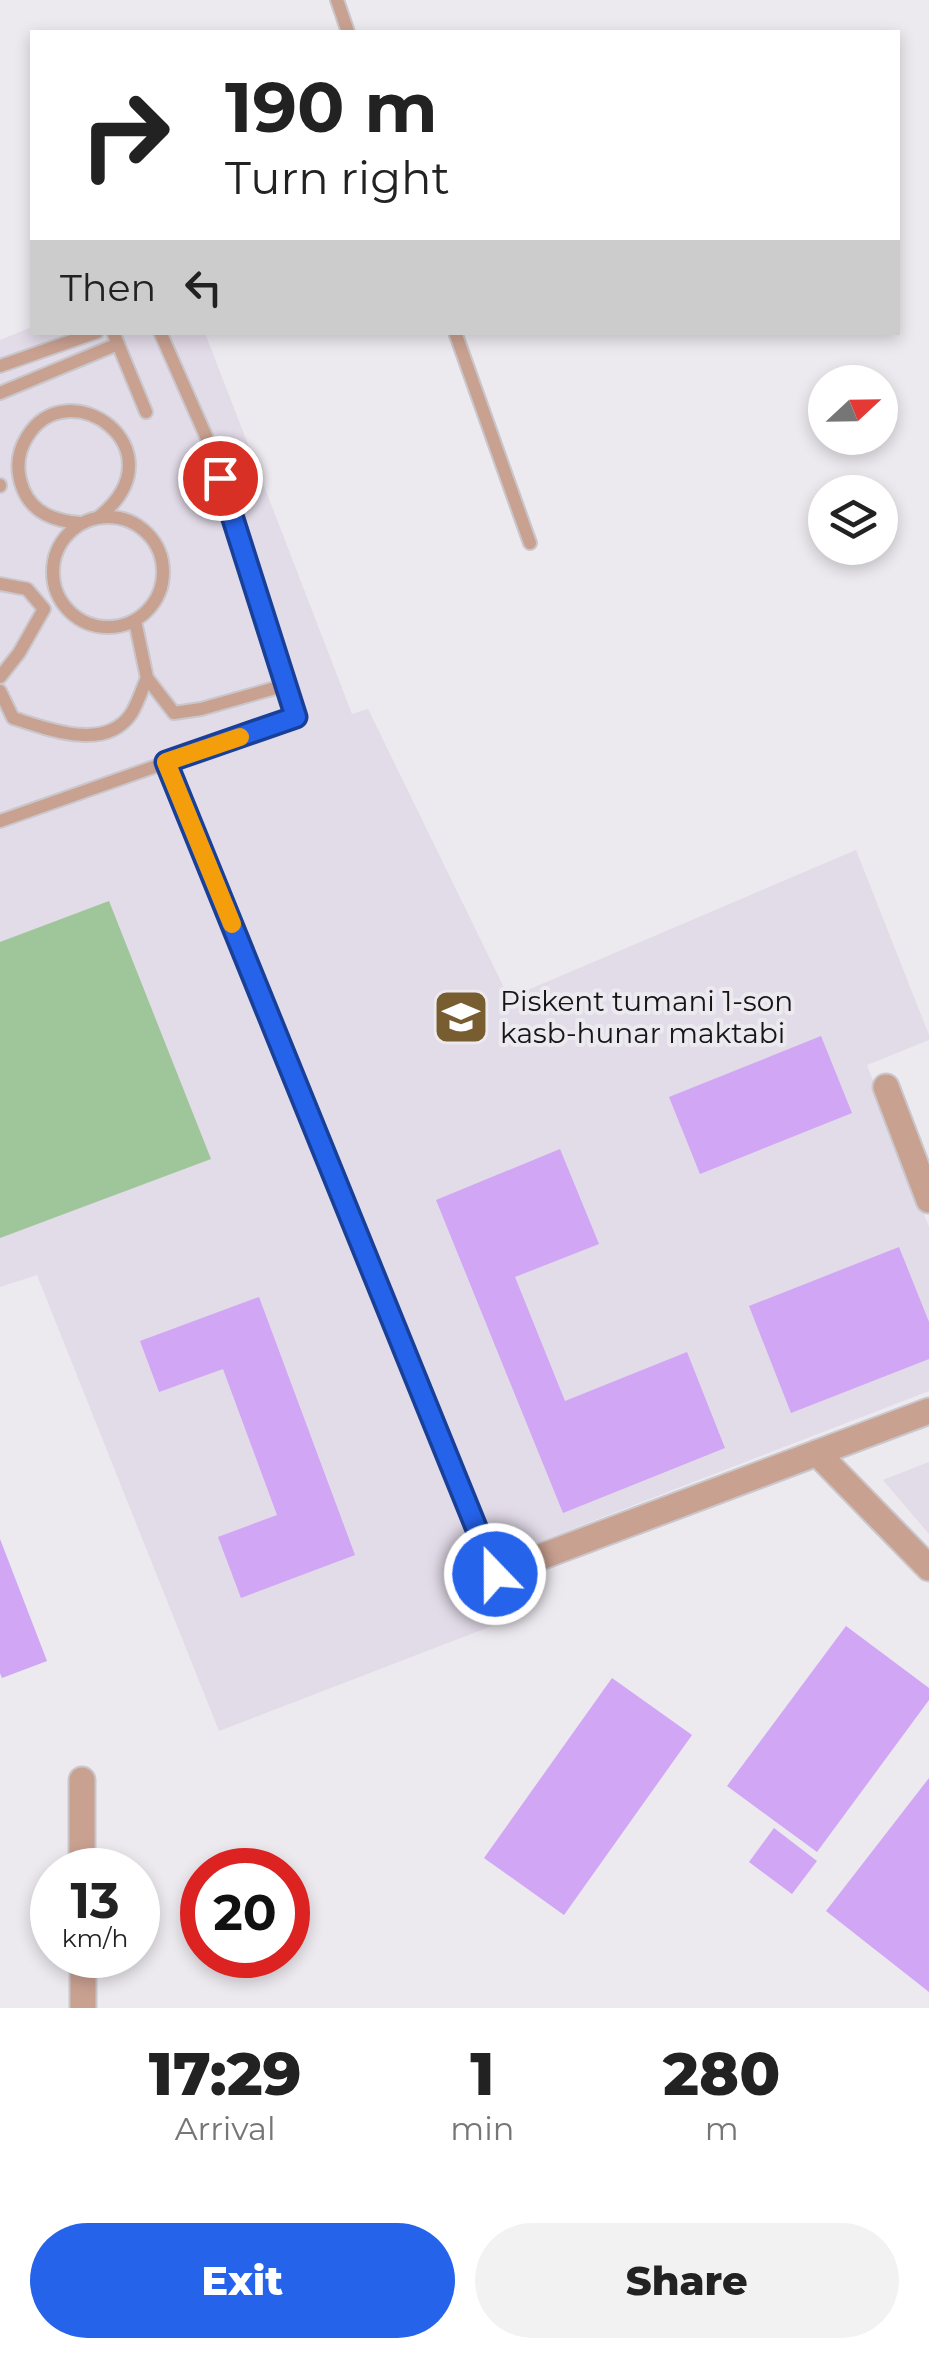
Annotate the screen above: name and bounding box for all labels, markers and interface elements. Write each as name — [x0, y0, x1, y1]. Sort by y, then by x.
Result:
text: 190 m — [225, 64, 438, 150]
icon: right — [60, 70, 190, 200]
text: Turn right — [225, 150, 450, 205]
icon: left — [176, 260, 231, 315]
text: Then — [60, 264, 156, 311]
north arrow — [808, 365, 898, 455]
map controls — [808, 365, 898, 565]
pin — [178, 436, 263, 521]
icon: arrive — [193, 451, 248, 506]
button: layers — [808, 475, 898, 565]
place label: Piskent tumani 1-son kasb-hunar maktabi — [500, 984, 793, 1050]
school or university icon: Piskent tumani 1-son kasb-hunar maktabi — [431, 987, 491, 1047]
position arrow — [443, 1522, 547, 1626]
speed limit sign: 20 — [180, 1848, 310, 1978]
text: 13 — [70, 1870, 120, 1931]
text: km/h — [62, 1923, 128, 1953]
text: 17:29 — [149, 2037, 302, 2110]
text: 1 — [470, 2037, 494, 2110]
text: 280 — [663, 2037, 780, 2110]
text: Arrival — [175, 2109, 276, 2148]
text: min — [450, 2109, 514, 2148]
text: m — [705, 2109, 739, 2148]
button: Exit — [30, 2223, 455, 2338]
button: Share — [475, 2223, 899, 2338]

